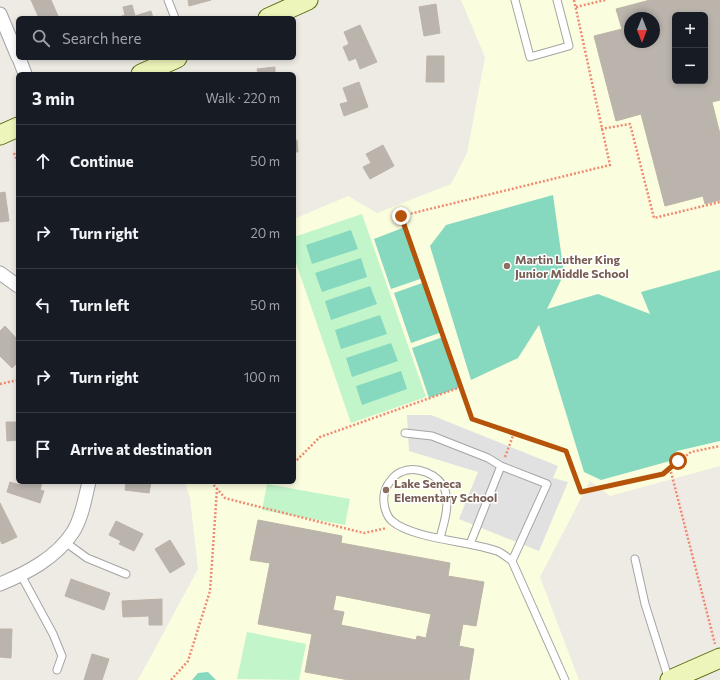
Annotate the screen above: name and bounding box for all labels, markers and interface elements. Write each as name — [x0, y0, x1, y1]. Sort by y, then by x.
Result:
north arrow — [624, 12, 660, 48]
map controls — [672, 12, 708, 84]
button: + — [672, 12, 708, 48]
search box — [16, 16, 296, 60]
icon: search — [30, 27, 52, 49]
text: Search here — [62, 29, 141, 47]
button: − — [672, 48, 708, 84]
text: 3 min — [32, 88, 75, 109]
text: Walk · 220 m — [206, 90, 280, 106]
icon: ahead — [32, 150, 54, 172]
text: Continue — [70, 152, 134, 170]
text: 50 m — [250, 153, 280, 169]
route end — [392, 207, 410, 225]
icon: right — [32, 222, 54, 244]
text: Turn right — [70, 224, 139, 242]
text: 20 m — [251, 225, 280, 241]
place label: Martin Luther King Junior Middle School — [515, 252, 629, 281]
marker: Martin Luther King Junior Middle School — [502, 261, 512, 271]
icon: left — [32, 294, 54, 316]
text: Turn left — [70, 296, 129, 314]
text: 50 m — [250, 297, 280, 313]
icon: right — [32, 366, 54, 388]
text: Turn right — [70, 368, 139, 386]
text: 100 m — [244, 369, 280, 385]
icon: arrive — [32, 438, 54, 460]
text: Arrive at destination — [70, 440, 212, 458]
route start — [669, 452, 687, 470]
place label: Lake Seneca Elementary School — [394, 476, 497, 504]
marker: Lake Seneca Elementary School — [381, 485, 391, 495]

